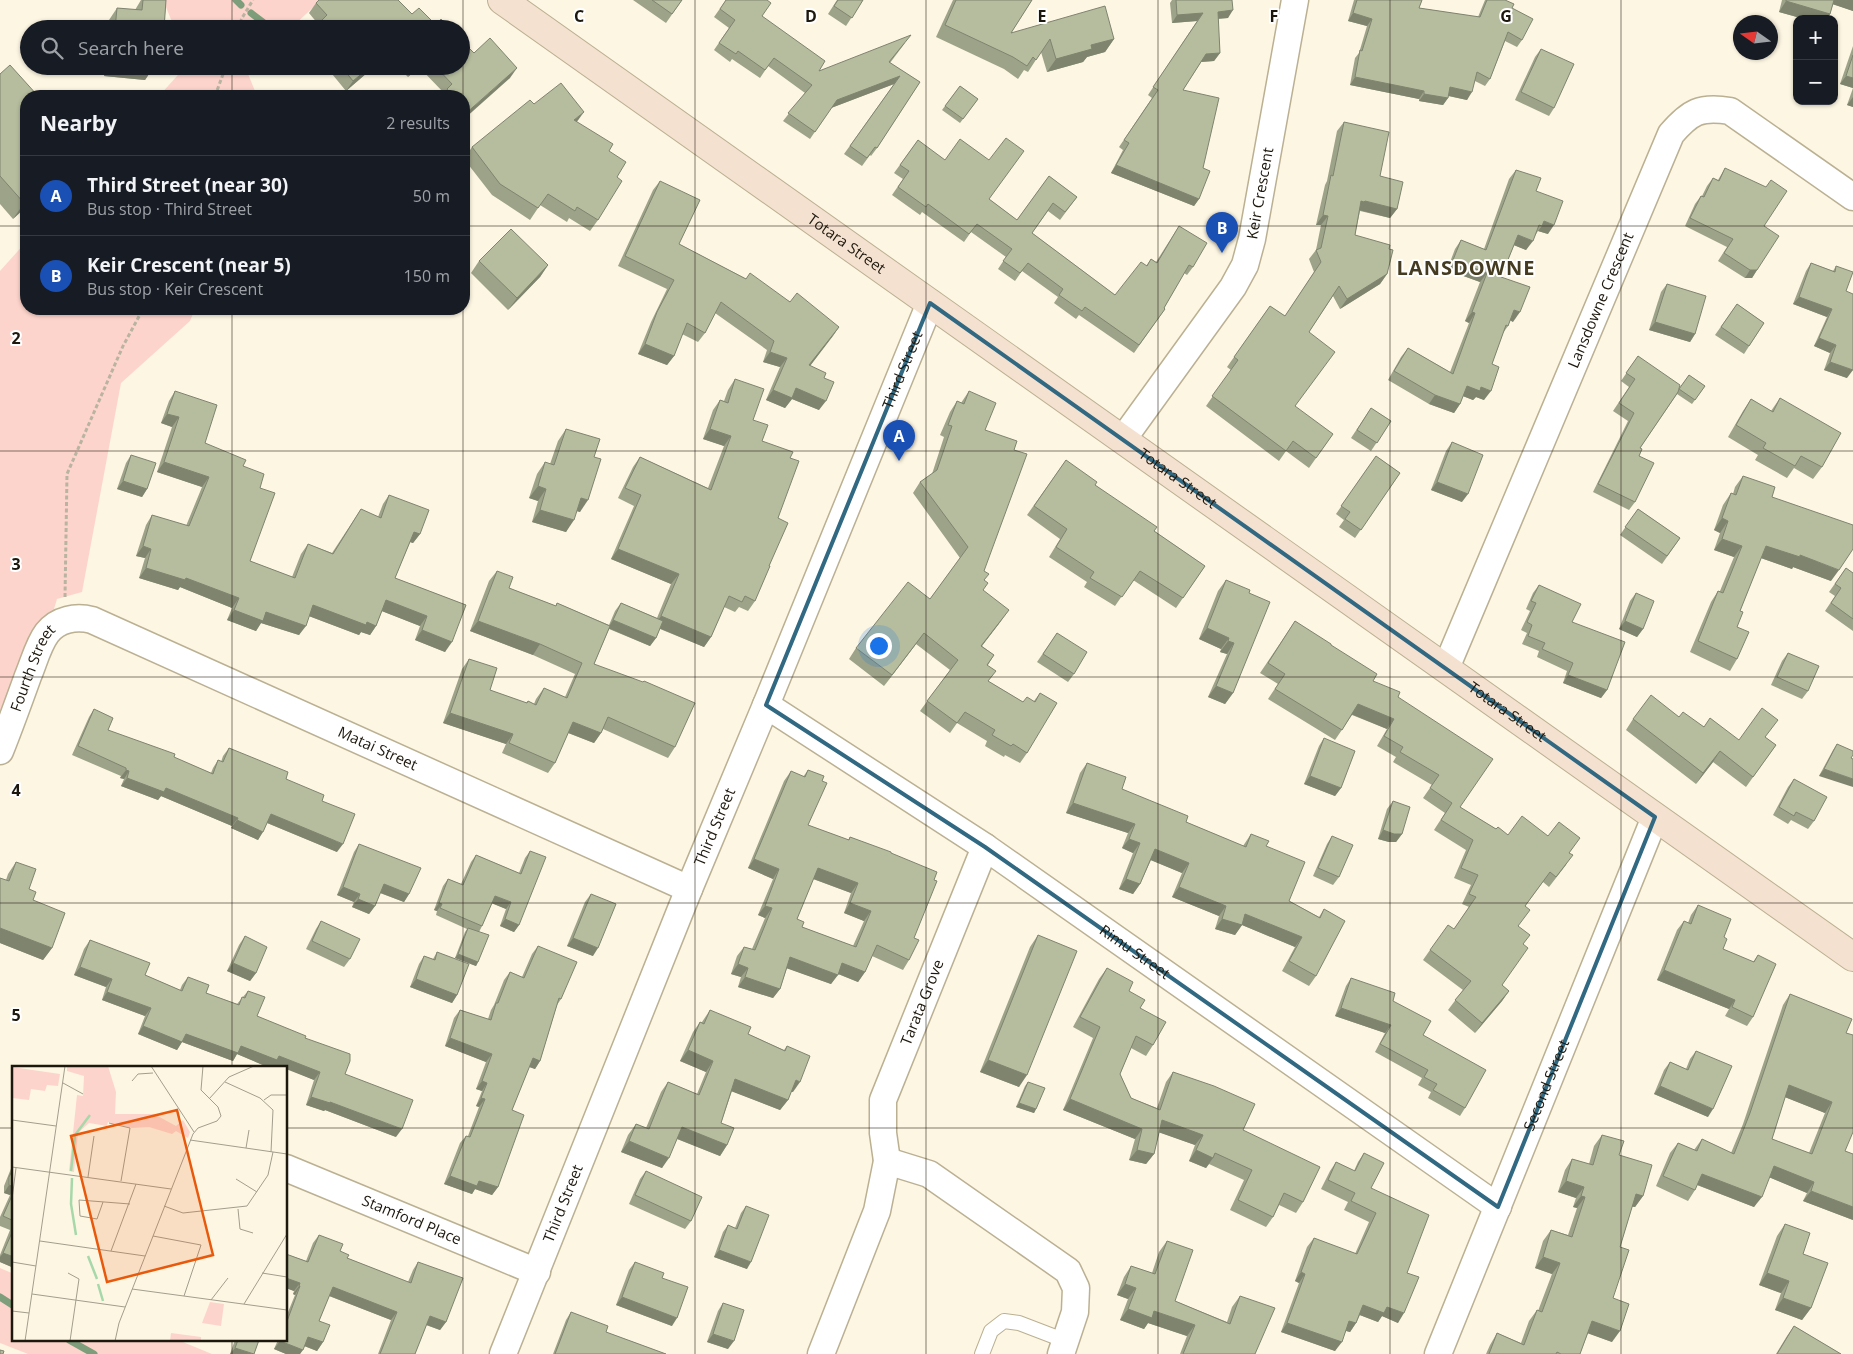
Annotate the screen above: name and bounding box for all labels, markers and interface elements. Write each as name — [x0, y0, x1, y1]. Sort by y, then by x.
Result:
text: C — [574, 5, 584, 27]
text: D — [805, 5, 817, 27]
text: E — [1038, 5, 1047, 27]
text: F — [1270, 5, 1278, 27]
text: G — [1500, 5, 1512, 27]
north arrow — [1733, 15, 1778, 60]
map controls — [1793, 15, 1838, 105]
button: + — [1793, 15, 1838, 60]
search box — [20, 20, 470, 75]
icon: search — [38, 34, 66, 62]
text: Search here — [78, 35, 184, 61]
button: − — [1793, 60, 1838, 105]
text: Nearby — [40, 109, 117, 137]
text: 2 results — [386, 112, 450, 134]
street label: Keir Crescent — [1241, 146, 1277, 241]
text: Third Street (near 30) — [87, 172, 288, 198]
text: A — [50, 185, 62, 207]
text: 50 m — [413, 185, 450, 207]
text: Bus stop · Third Street — [87, 198, 252, 220]
street label: Totara Street — [804, 209, 890, 278]
pin: B — [1206, 212, 1238, 253]
street label: Lansdowne Crescent — [1563, 229, 1637, 371]
text: Keir Crescent (near 5) — [87, 252, 291, 278]
district label: LANSDOWNE — [1397, 254, 1535, 281]
text: B — [51, 265, 61, 287]
text: 150 m — [404, 265, 450, 287]
text: Bus stop · Keir Crescent — [87, 278, 263, 300]
text: 2 — [11, 327, 21, 349]
street label: Third Street — [877, 328, 927, 412]
pin: A — [883, 420, 915, 461]
street label: Totara Street — [1135, 443, 1221, 512]
text: 3 — [11, 553, 21, 575]
street label: Fourth Street — [5, 619, 59, 714]
your location — [866, 633, 892, 659]
street label: Totara Street — [1465, 677, 1551, 746]
street label: Matai Street — [335, 721, 421, 774]
text: 4 — [11, 779, 21, 801]
street label: Third Street — [689, 785, 739, 869]
street label: Rimu Street — [1096, 920, 1175, 983]
street label: Tarata Grove — [895, 956, 948, 1048]
text: 5 — [11, 1004, 21, 1026]
street label: Second Street — [1518, 1036, 1573, 1134]
inset map — [12, 1066, 288, 1342]
street label: Third Street — [538, 1161, 587, 1245]
street label: Stamford Place — [359, 1190, 465, 1249]

